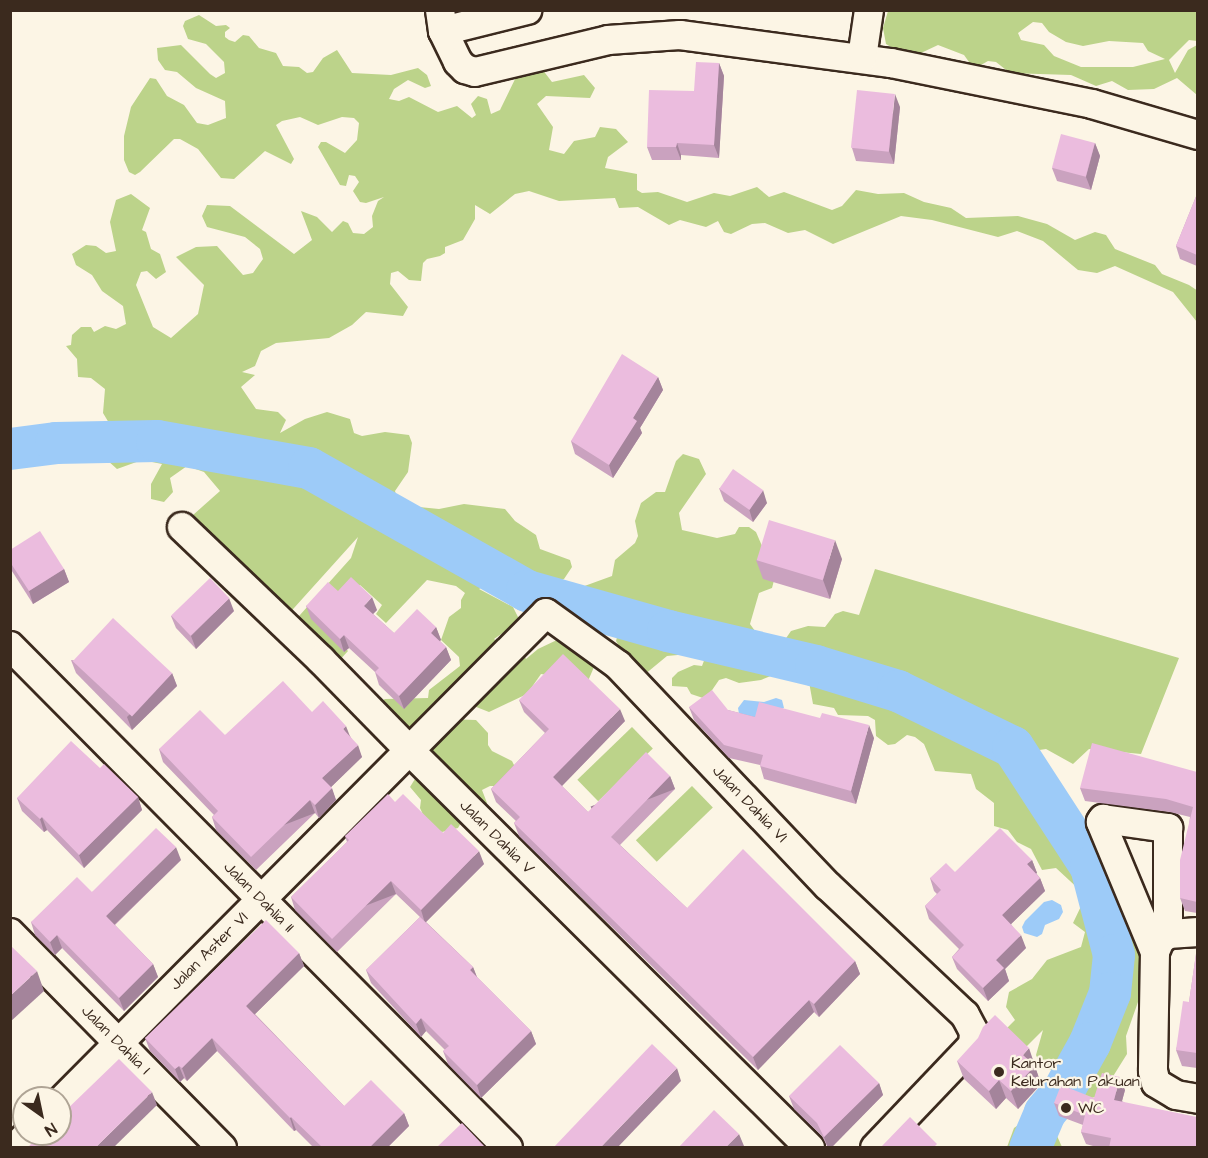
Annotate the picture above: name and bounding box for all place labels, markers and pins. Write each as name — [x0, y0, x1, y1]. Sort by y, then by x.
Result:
place label: Kantor Kelurahan Pakuan — [1011, 1053, 1140, 1091]
marker: Kantor Kelurahan Pakuan — [992, 1065, 1006, 1079]
place label: WC — [1078, 1098, 1104, 1118]
marker: WC — [1059, 1101, 1073, 1115]

